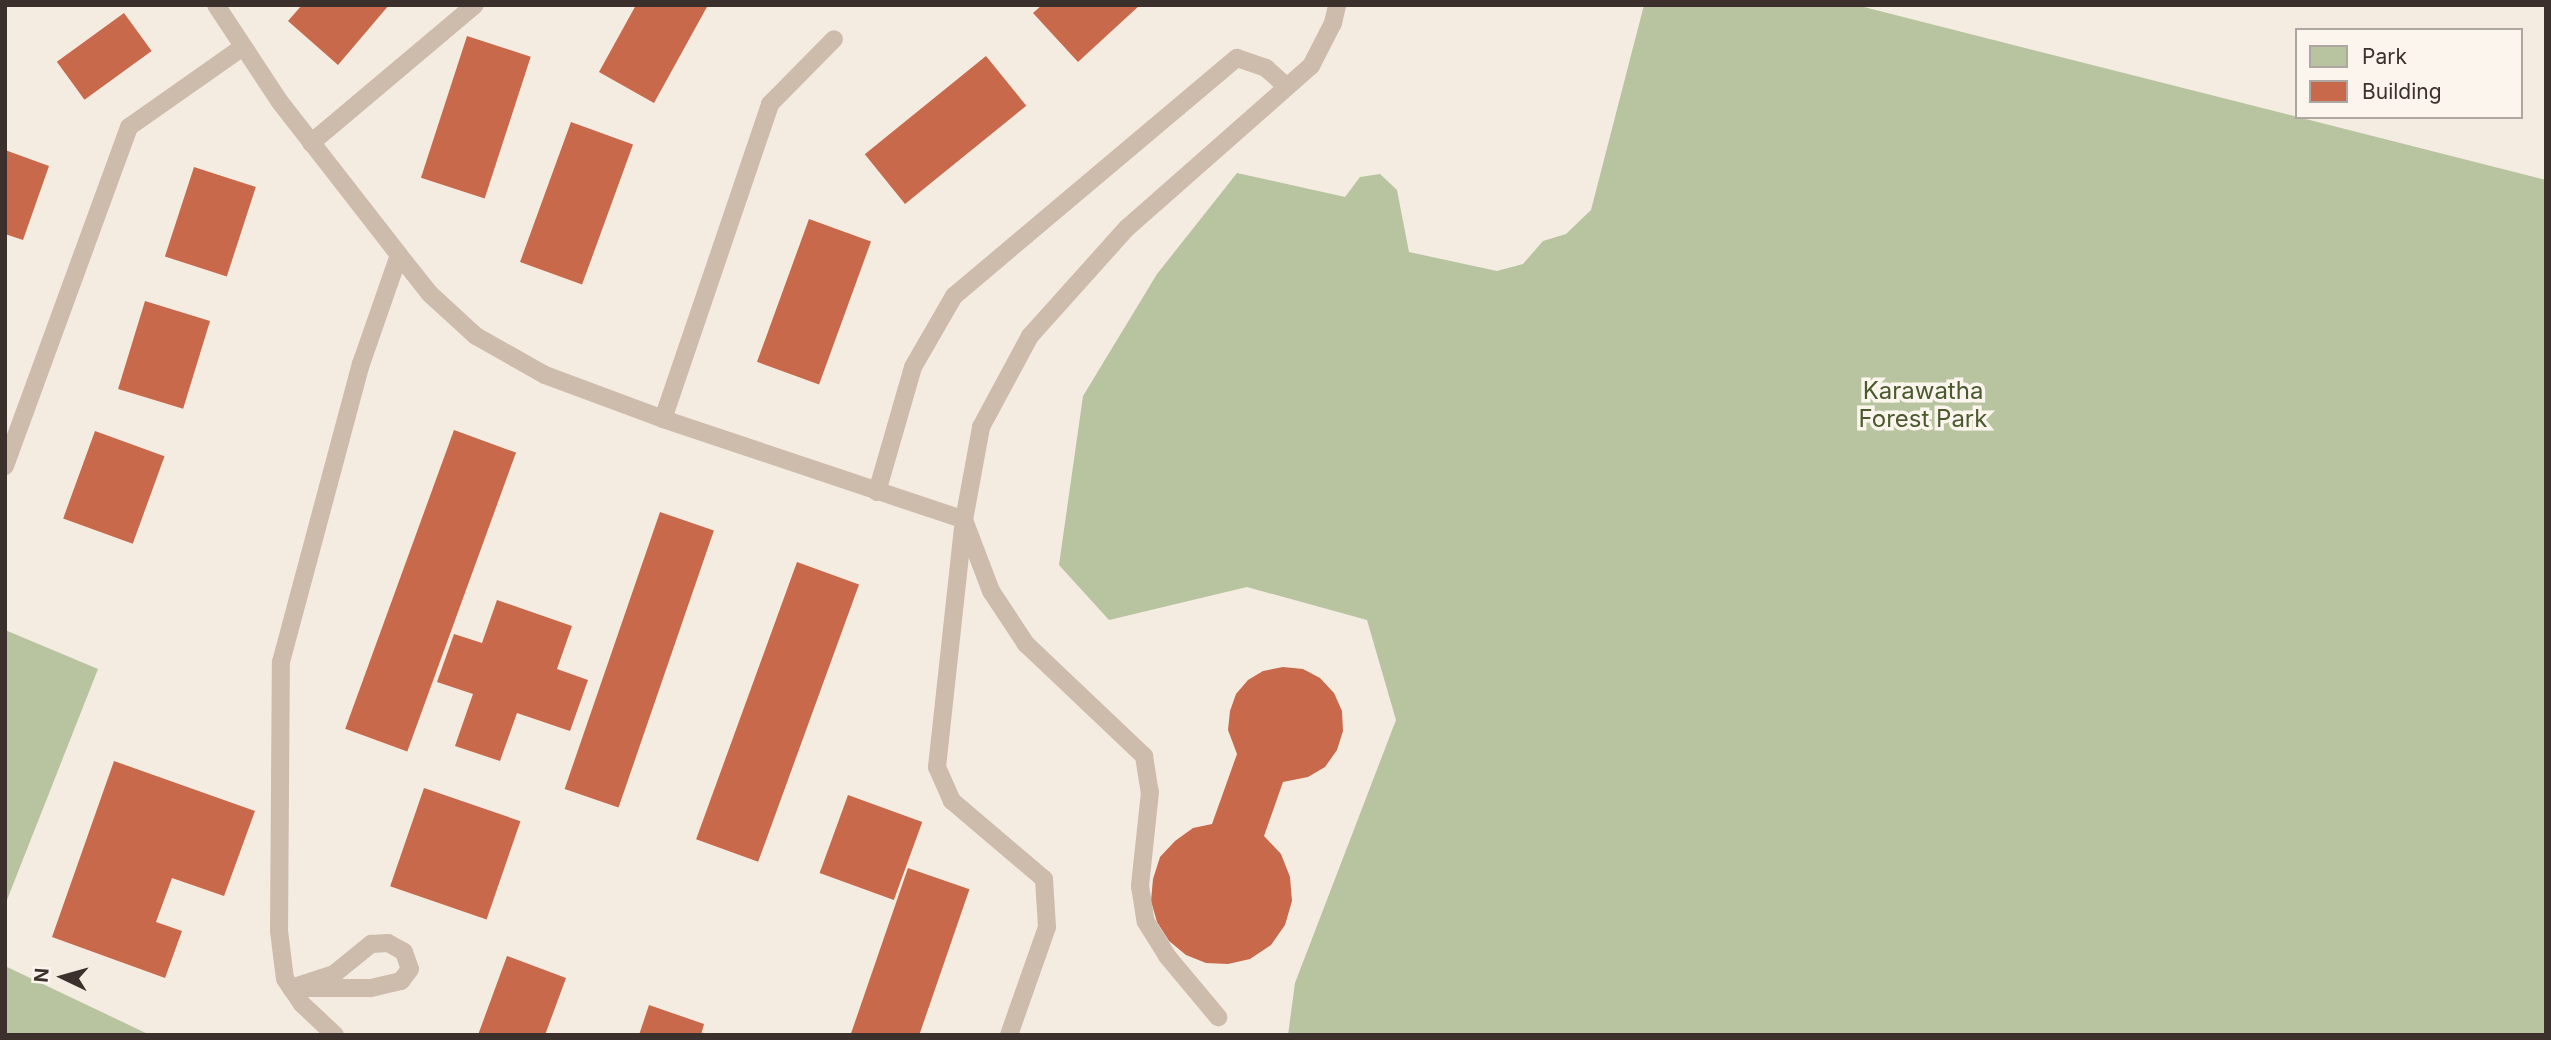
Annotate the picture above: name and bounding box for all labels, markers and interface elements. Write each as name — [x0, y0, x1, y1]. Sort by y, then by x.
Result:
legend — [2296, 28, 2523, 119]
text: Park — [2362, 44, 2407, 69]
text: Building — [2362, 79, 2442, 104]
park label: Karawatha Forest Park — [1859, 377, 1987, 433]
north arrow — [28, 942, 98, 1012]
text: N — [29, 967, 54, 983]

